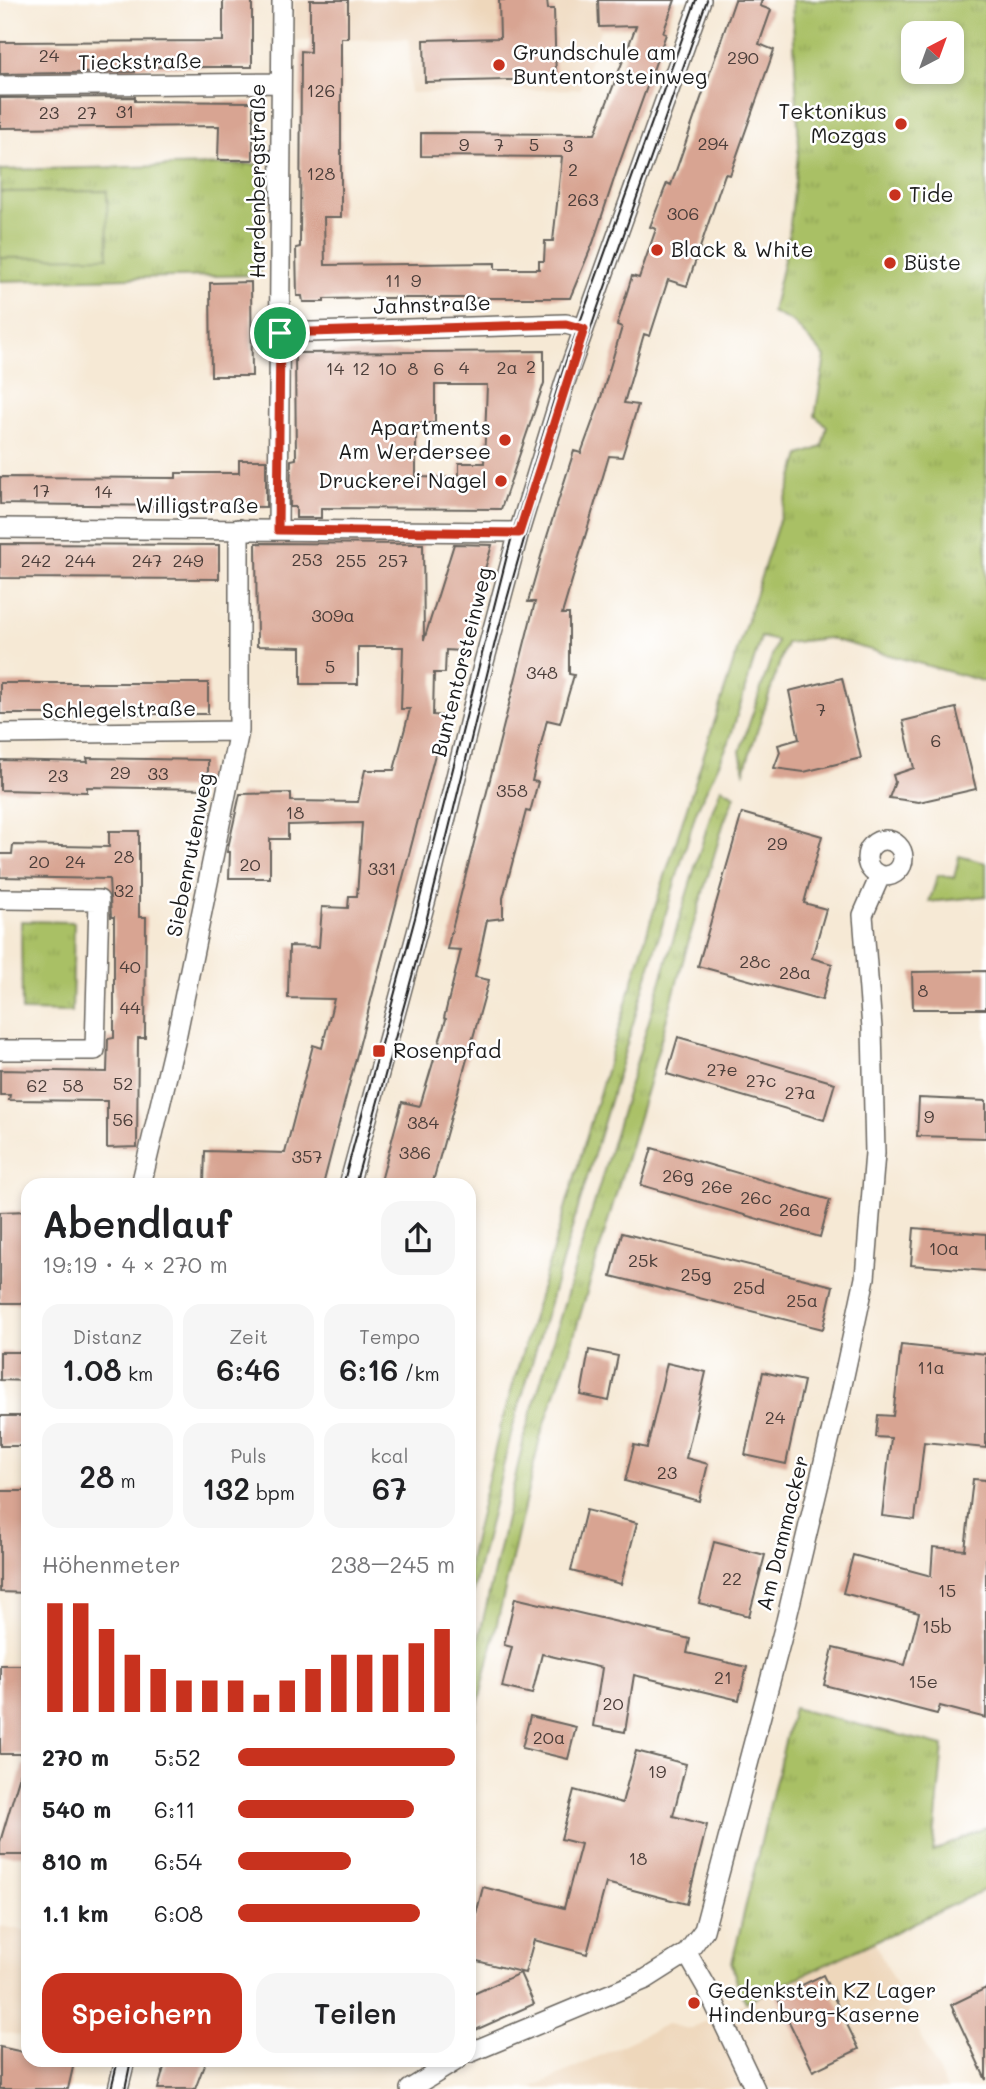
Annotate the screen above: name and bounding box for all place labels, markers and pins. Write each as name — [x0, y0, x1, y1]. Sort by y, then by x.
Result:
place label: Grundschule am Buntentorsteinweg — [513, 38, 707, 89]
marker: Grundschule am Buntentorsteinweg — [491, 57, 507, 73]
place label: Tektonikus Mozgas — [779, 97, 887, 148]
marker: Tektonikus Mozgas — [893, 116, 909, 132]
place label: Tide — [909, 180, 953, 207]
marker: Tide — [887, 187, 903, 203]
place label: Black & White — [671, 235, 813, 262]
marker: Black & White — [649, 242, 665, 258]
place label: Büste — [904, 248, 961, 275]
marker: Büste — [882, 255, 898, 271]
pin — [250, 303, 310, 363]
place label: Apartments Am Werdersee — [338, 413, 491, 464]
marker: Apartments Am Werdersee — [497, 432, 513, 448]
place label: Druckerei Nagel — [318, 466, 487, 493]
marker: Druckerei Nagel — [493, 473, 509, 489]
place label: Rosenpfad — [393, 1036, 501, 1063]
marker: Rosenpfad — [371, 1043, 387, 1059]
place label: Gedenkstein KZ Lager Hindenburg-Kaserne — [708, 1976, 936, 2027]
marker: Gedenkstein KZ Lager Hindenburg-Kaserne — [686, 1995, 702, 2011]

